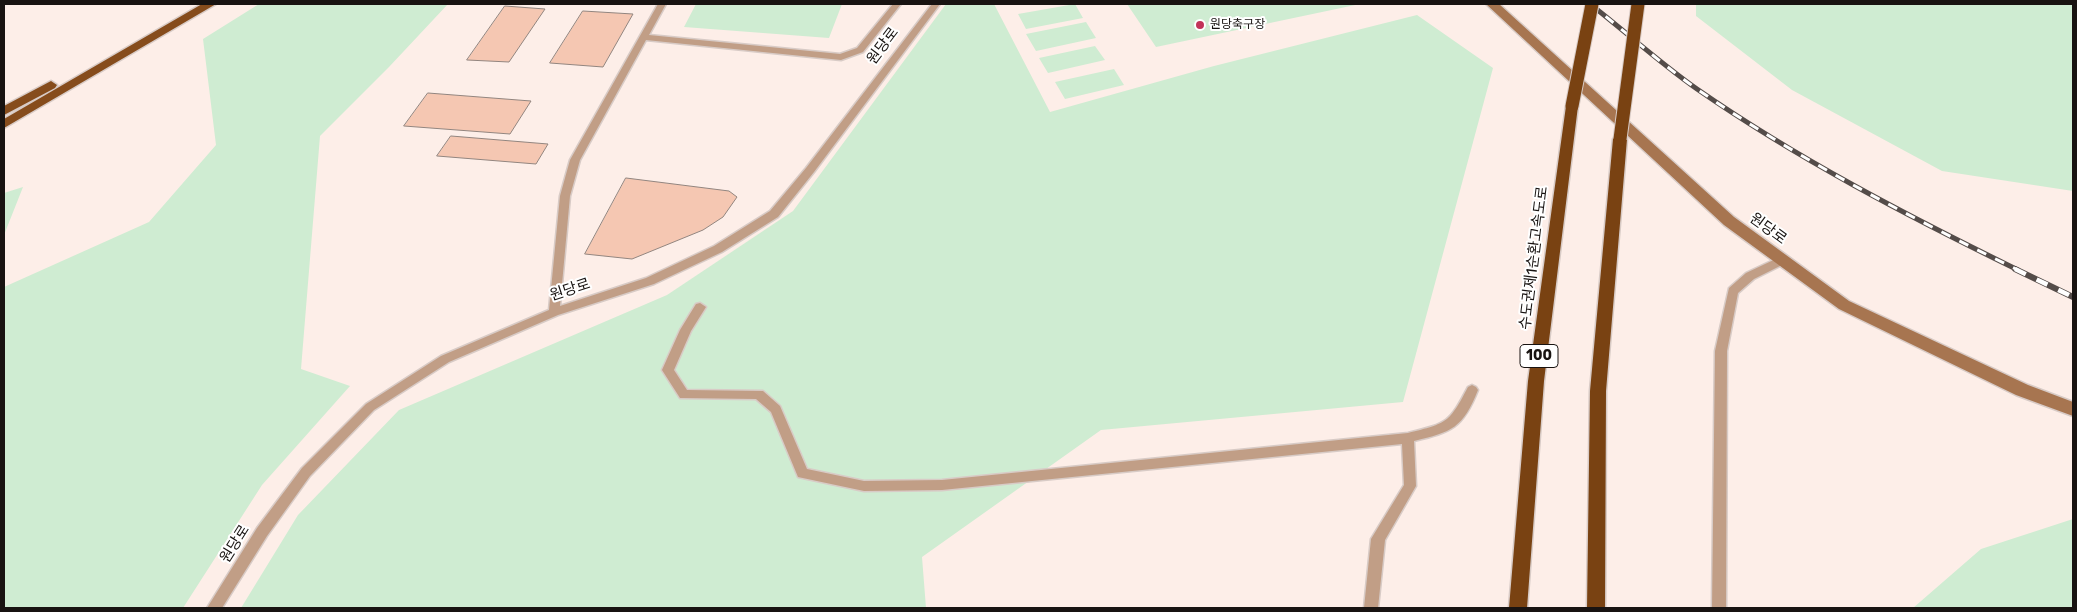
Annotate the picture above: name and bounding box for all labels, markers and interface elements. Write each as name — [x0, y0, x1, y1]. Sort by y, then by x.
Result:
place label: 원당축구장 — [1210, 18, 1265, 32]
marker: 원당축구장 — [1194, 19, 1206, 31]
street label: 원당로 — [863, 24, 903, 68]
street label: 수도권제1순환고속도로 — [1516, 185, 1552, 331]
street label: 원당로 — [1746, 210, 1790, 248]
street label: 원당로 — [548, 275, 592, 305]
road number: 100 — [1520, 344, 1558, 368]
street label: 원당로 — [216, 522, 254, 566]

